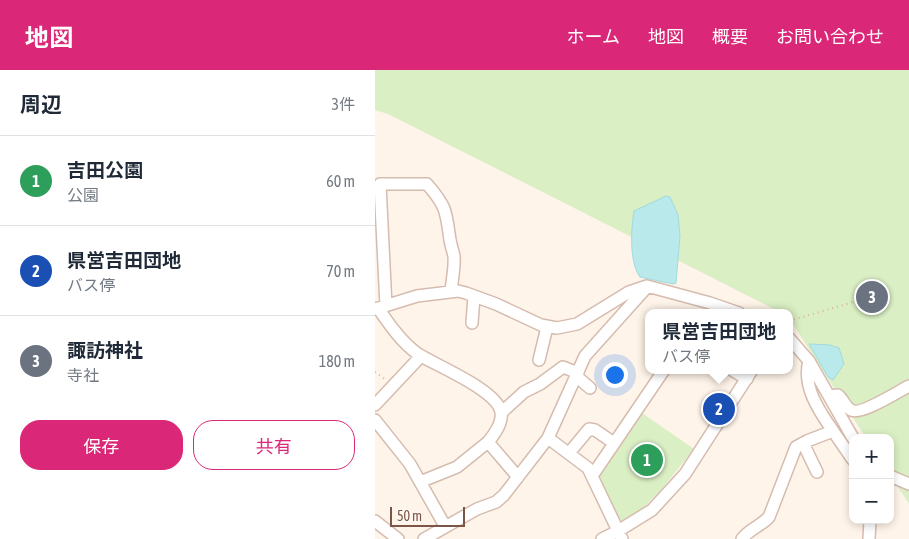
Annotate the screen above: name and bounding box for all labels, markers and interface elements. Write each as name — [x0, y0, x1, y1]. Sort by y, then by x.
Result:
text: 地図 — [25, 24, 73, 51]
text: ホーム — [567, 26, 620, 47]
text: 地図 — [648, 26, 684, 47]
text: 概要 — [712, 26, 748, 47]
text: お問い合わせ — [776, 26, 884, 47]
text: 周辺 — [20, 92, 62, 116]
text: 3件 — [331, 95, 355, 113]
text: 吉田公園 — [67, 159, 143, 181]
text: 1 — [32, 172, 40, 190]
text: 60 m — [326, 172, 355, 190]
text: 公園 — [67, 186, 99, 204]
text: 県営吉田団地 — [67, 249, 181, 271]
text: 2 — [32, 262, 40, 280]
text: 70 m — [326, 262, 355, 280]
text: バス停 — [67, 276, 115, 294]
pin: 3 — [856, 278, 888, 316]
popup — [645, 309, 793, 374]
text: 県営吉田団地 — [662, 320, 776, 342]
text: 諏訪神社 — [67, 339, 143, 361]
text: バス停 — [662, 347, 710, 365]
text: 3 — [32, 352, 40, 370]
text: 180 m — [319, 352, 355, 370]
your location — [602, 362, 628, 388]
text: 寺社 — [67, 366, 99, 384]
pin: 2 — [703, 390, 735, 428]
button: 保存 — [20, 420, 183, 470]
button: 共有 — [193, 420, 355, 470]
map controls — [849, 434, 894, 524]
button: + — [849, 434, 894, 479]
pin: 1 — [631, 441, 663, 479]
button: − — [849, 479, 894, 524]
scale bar — [390, 504, 465, 527]
text: 50 m — [397, 508, 422, 524]

